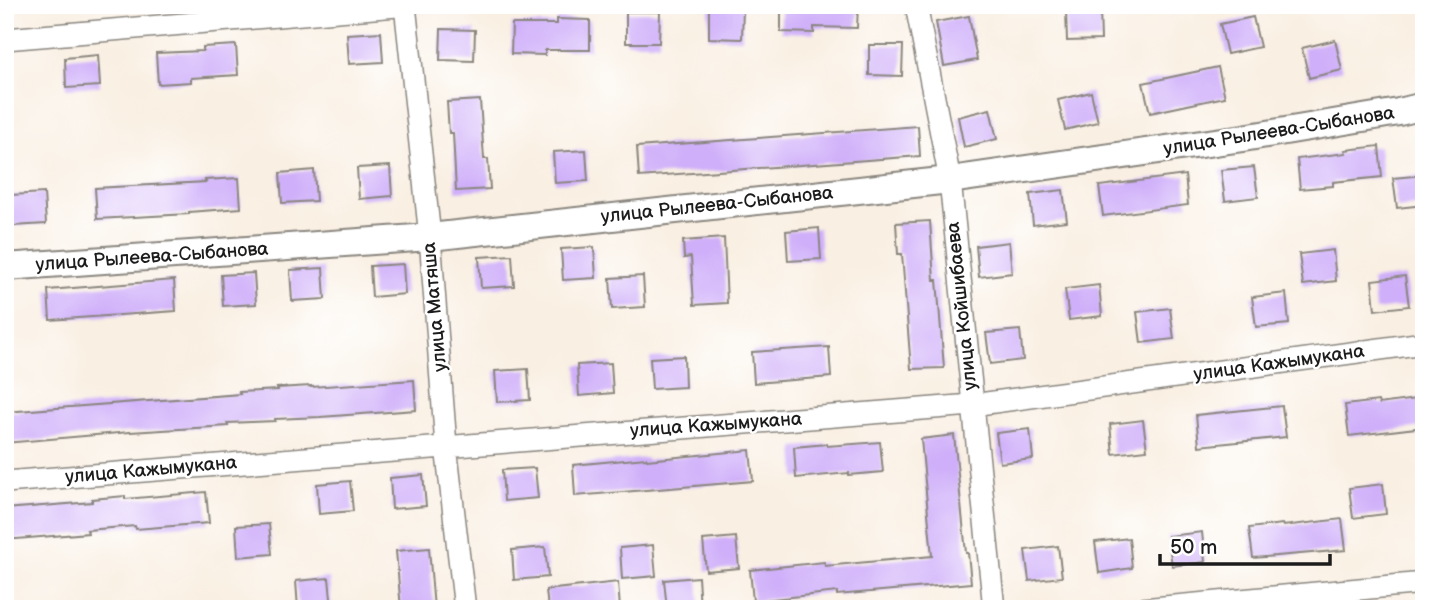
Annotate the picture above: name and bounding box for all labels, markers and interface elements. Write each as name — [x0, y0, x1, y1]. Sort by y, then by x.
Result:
street label: улица Рылеева-Сыбанова — [1162, 101, 1396, 161]
street label: улица Рылеева-Сыбанова — [600, 181, 834, 229]
street label: улица Койшибаева — [942, 221, 982, 391]
street label: улица Рылеева-Сыбанова — [35, 237, 269, 277]
street label: улица Матяша — [418, 241, 452, 373]
street label: улица Кажымукана — [1192, 340, 1366, 386]
street label: улица Кажымукана — [629, 408, 803, 442]
street label: улица Кажымукана — [64, 451, 238, 489]
scale bar — [1160, 523, 1329, 567]
text: 50 m — [1170, 535, 1217, 560]

